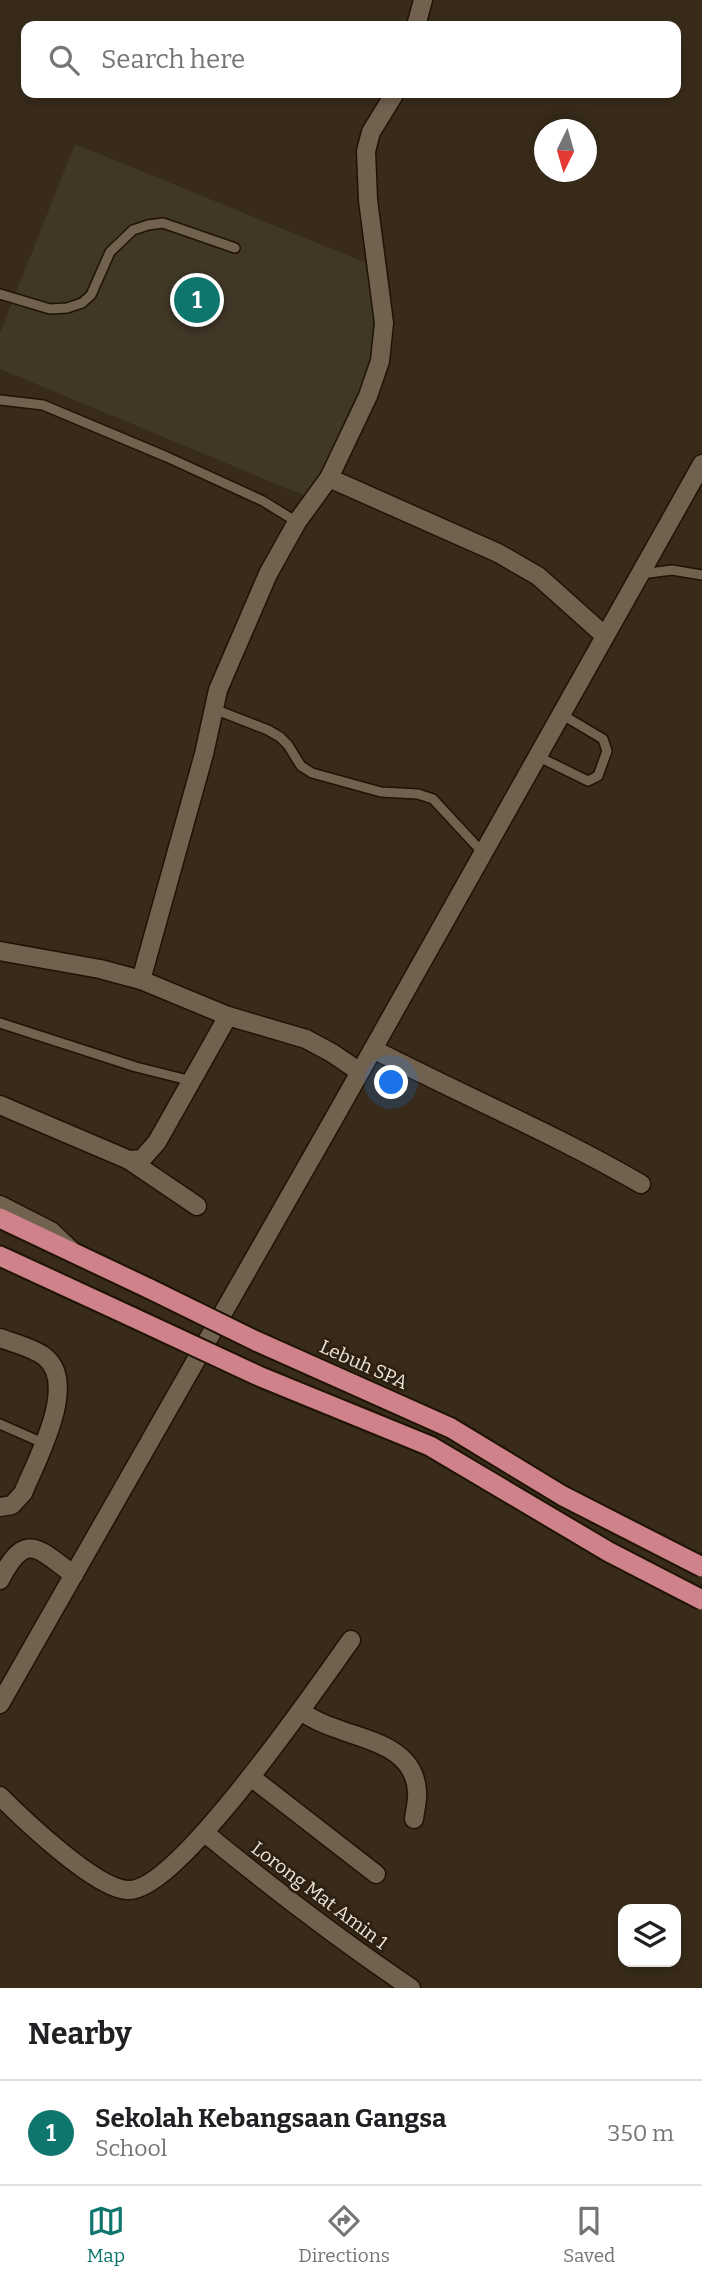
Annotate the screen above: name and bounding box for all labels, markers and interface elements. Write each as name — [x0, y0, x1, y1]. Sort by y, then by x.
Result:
search box — [21, 21, 681, 98]
icon: search — [45, 41, 83, 79]
text: Search here — [101, 44, 245, 75]
north arrow — [534, 119, 597, 182]
pin: 1 — [174, 274, 220, 326]
your location — [374, 1065, 408, 1099]
street label: Lebuh SPA — [316, 1335, 412, 1394]
street label: Lorong Mat Amin 1 — [247, 1837, 393, 1954]
map controls — [618, 1904, 681, 1967]
button: layers — [618, 1904, 681, 1967]
text: Nearby — [28, 2016, 132, 2052]
text: Sekolah Kebangsaan Gangsa — [95, 2103, 447, 2134]
text: 1 — [46, 2119, 56, 2147]
text: 350 m — [607, 2119, 674, 2147]
text: School — [95, 2134, 167, 2162]
tab: Map — [87, 2202, 125, 2267]
tab: Directions — [298, 2202, 390, 2267]
tab: Saved — [563, 2202, 615, 2267]

